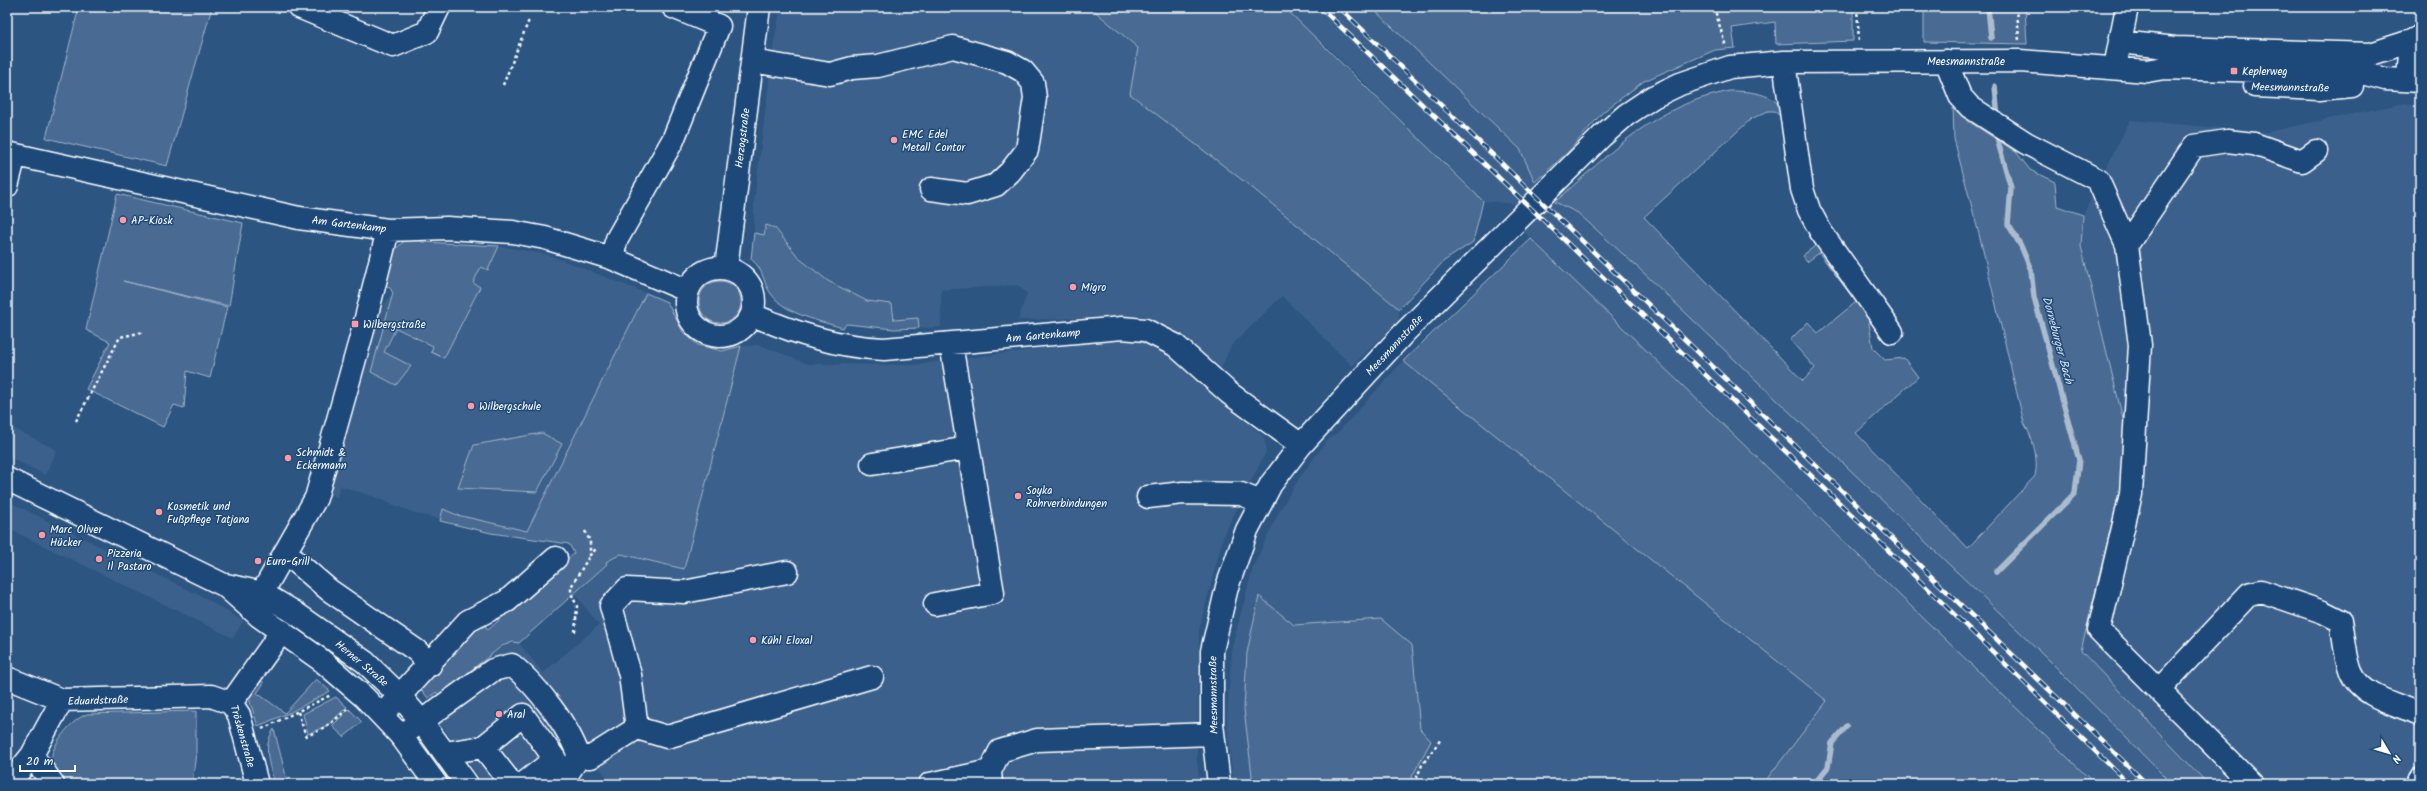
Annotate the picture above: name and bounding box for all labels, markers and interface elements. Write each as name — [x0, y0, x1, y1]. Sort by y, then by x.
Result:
street label: Meesmannstraße — [1927, 53, 2005, 71]
place label: Keplerweg — [2242, 63, 2288, 81]
marker: Keplerweg — [2229, 66, 2239, 76]
street label: Meesmannstraße — [2251, 78, 2329, 98]
street label: Herzogstraße — [730, 107, 756, 169]
place label: EMC Edel Metall Contor — [902, 126, 967, 157]
marker: EMC Edel Metall Contor — [889, 135, 899, 145]
place label: AP-Kiosk — [131, 212, 173, 230]
street label: Am Gartenkamp — [311, 212, 388, 239]
marker: AP-Kiosk — [118, 215, 128, 225]
place label: Migro — [1081, 279, 1106, 297]
marker: Migro — [1068, 282, 1078, 292]
water label: Dorneburger Bach — [2037, 294, 2079, 388]
street label: Meesmannstraße — [1362, 311, 1428, 380]
place label: Wilbergstraße — [363, 316, 426, 334]
marker: Wilbergstraße — [350, 319, 360, 329]
street label: Am Gartenkamp — [1005, 324, 1082, 348]
place label: Wilbergschule — [479, 398, 541, 416]
marker: Wilbergschule — [466, 401, 476, 411]
place label: Schmidt & Eckermann — [296, 444, 347, 475]
marker: Schmidt & Eckermann — [283, 453, 293, 463]
place label: Soyka Rohrverbindungen — [1026, 482, 1107, 513]
marker: Soyka Rohrverbindungen — [1013, 491, 1023, 501]
place label: Kosmetik und Fußpflege Tatjana — [167, 498, 250, 529]
marker: Kosmetik und Fußpflege Tatjana — [154, 507, 164, 517]
place label: Marc Oliver Hücker — [50, 521, 103, 552]
marker: Marc Oliver Hücker — [37, 530, 47, 540]
place label: Pizzeria Il Pastaro — [107, 545, 151, 576]
place label: Euro-Grill — [266, 553, 310, 571]
marker: Pizzeria Il Pastaro — [94, 554, 104, 564]
marker: Euro-Grill — [253, 556, 263, 566]
place label: Kühl Eloxal — [761, 632, 813, 650]
marker: Kühl Eloxal — [748, 635, 758, 645]
street label: Herner Straße — [331, 636, 392, 692]
street label: Meesmannstraße — [1204, 656, 1224, 734]
street label: Eduardstraße — [67, 691, 129, 711]
street label: Tröskenstraße — [225, 703, 260, 770]
place label: Aral — [507, 706, 525, 724]
marker: Aral — [494, 709, 504, 719]
north arrow — [2369, 733, 2409, 773]
scale bar — [20, 747, 75, 773]
text: N — [2387, 750, 2405, 767]
text: 20 m — [26, 752, 54, 771]

